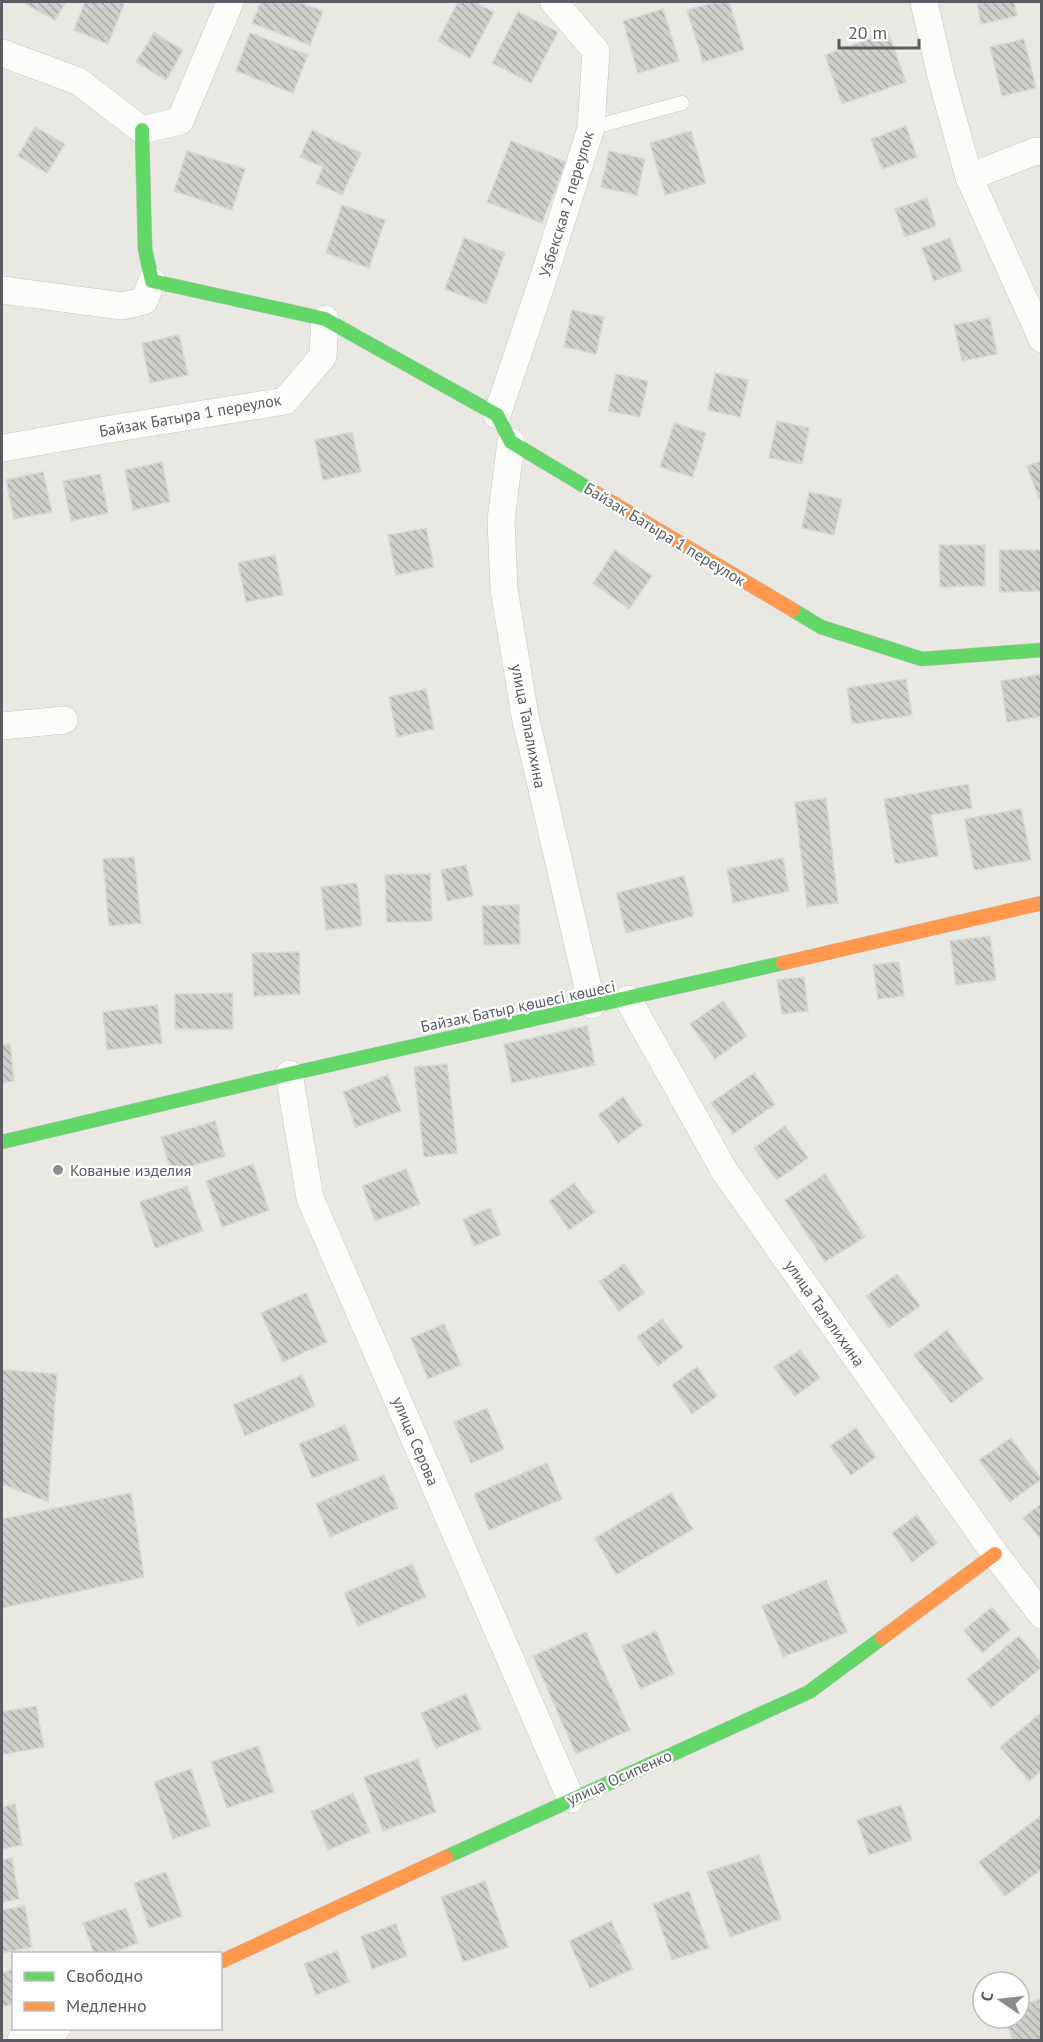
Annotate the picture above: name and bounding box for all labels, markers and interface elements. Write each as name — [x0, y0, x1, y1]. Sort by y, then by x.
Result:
scale bar — [839, 12, 918, 50]
text: 20 m — [848, 21, 887, 44]
street label: Узбекская 2 переулок — [534, 128, 598, 279]
street label: Байзак Батыра 1 переулок — [97, 389, 283, 441]
street label: Байзак Батыра 1 переулок — [581, 478, 750, 590]
street label: улица Талалихина — [507, 662, 551, 790]
street label: Байзақ Батыр қөшесі көшесі — [419, 976, 617, 1036]
place label: Кованые изделия — [70, 1160, 191, 1180]
marker: Кованые изделия — [51, 1163, 65, 1177]
street label: улица Талалихина — [781, 1256, 869, 1370]
street label: улица Серова — [388, 1393, 444, 1489]
street label: улица Осипенко — [563, 1745, 675, 1809]
legend — [12, 1952, 222, 2030]
text: Свободно — [66, 1964, 143, 1987]
north arrow — [971, 1970, 1031, 2030]
text: С — [976, 1990, 997, 2003]
text: Медленно — [66, 1994, 147, 2017]

